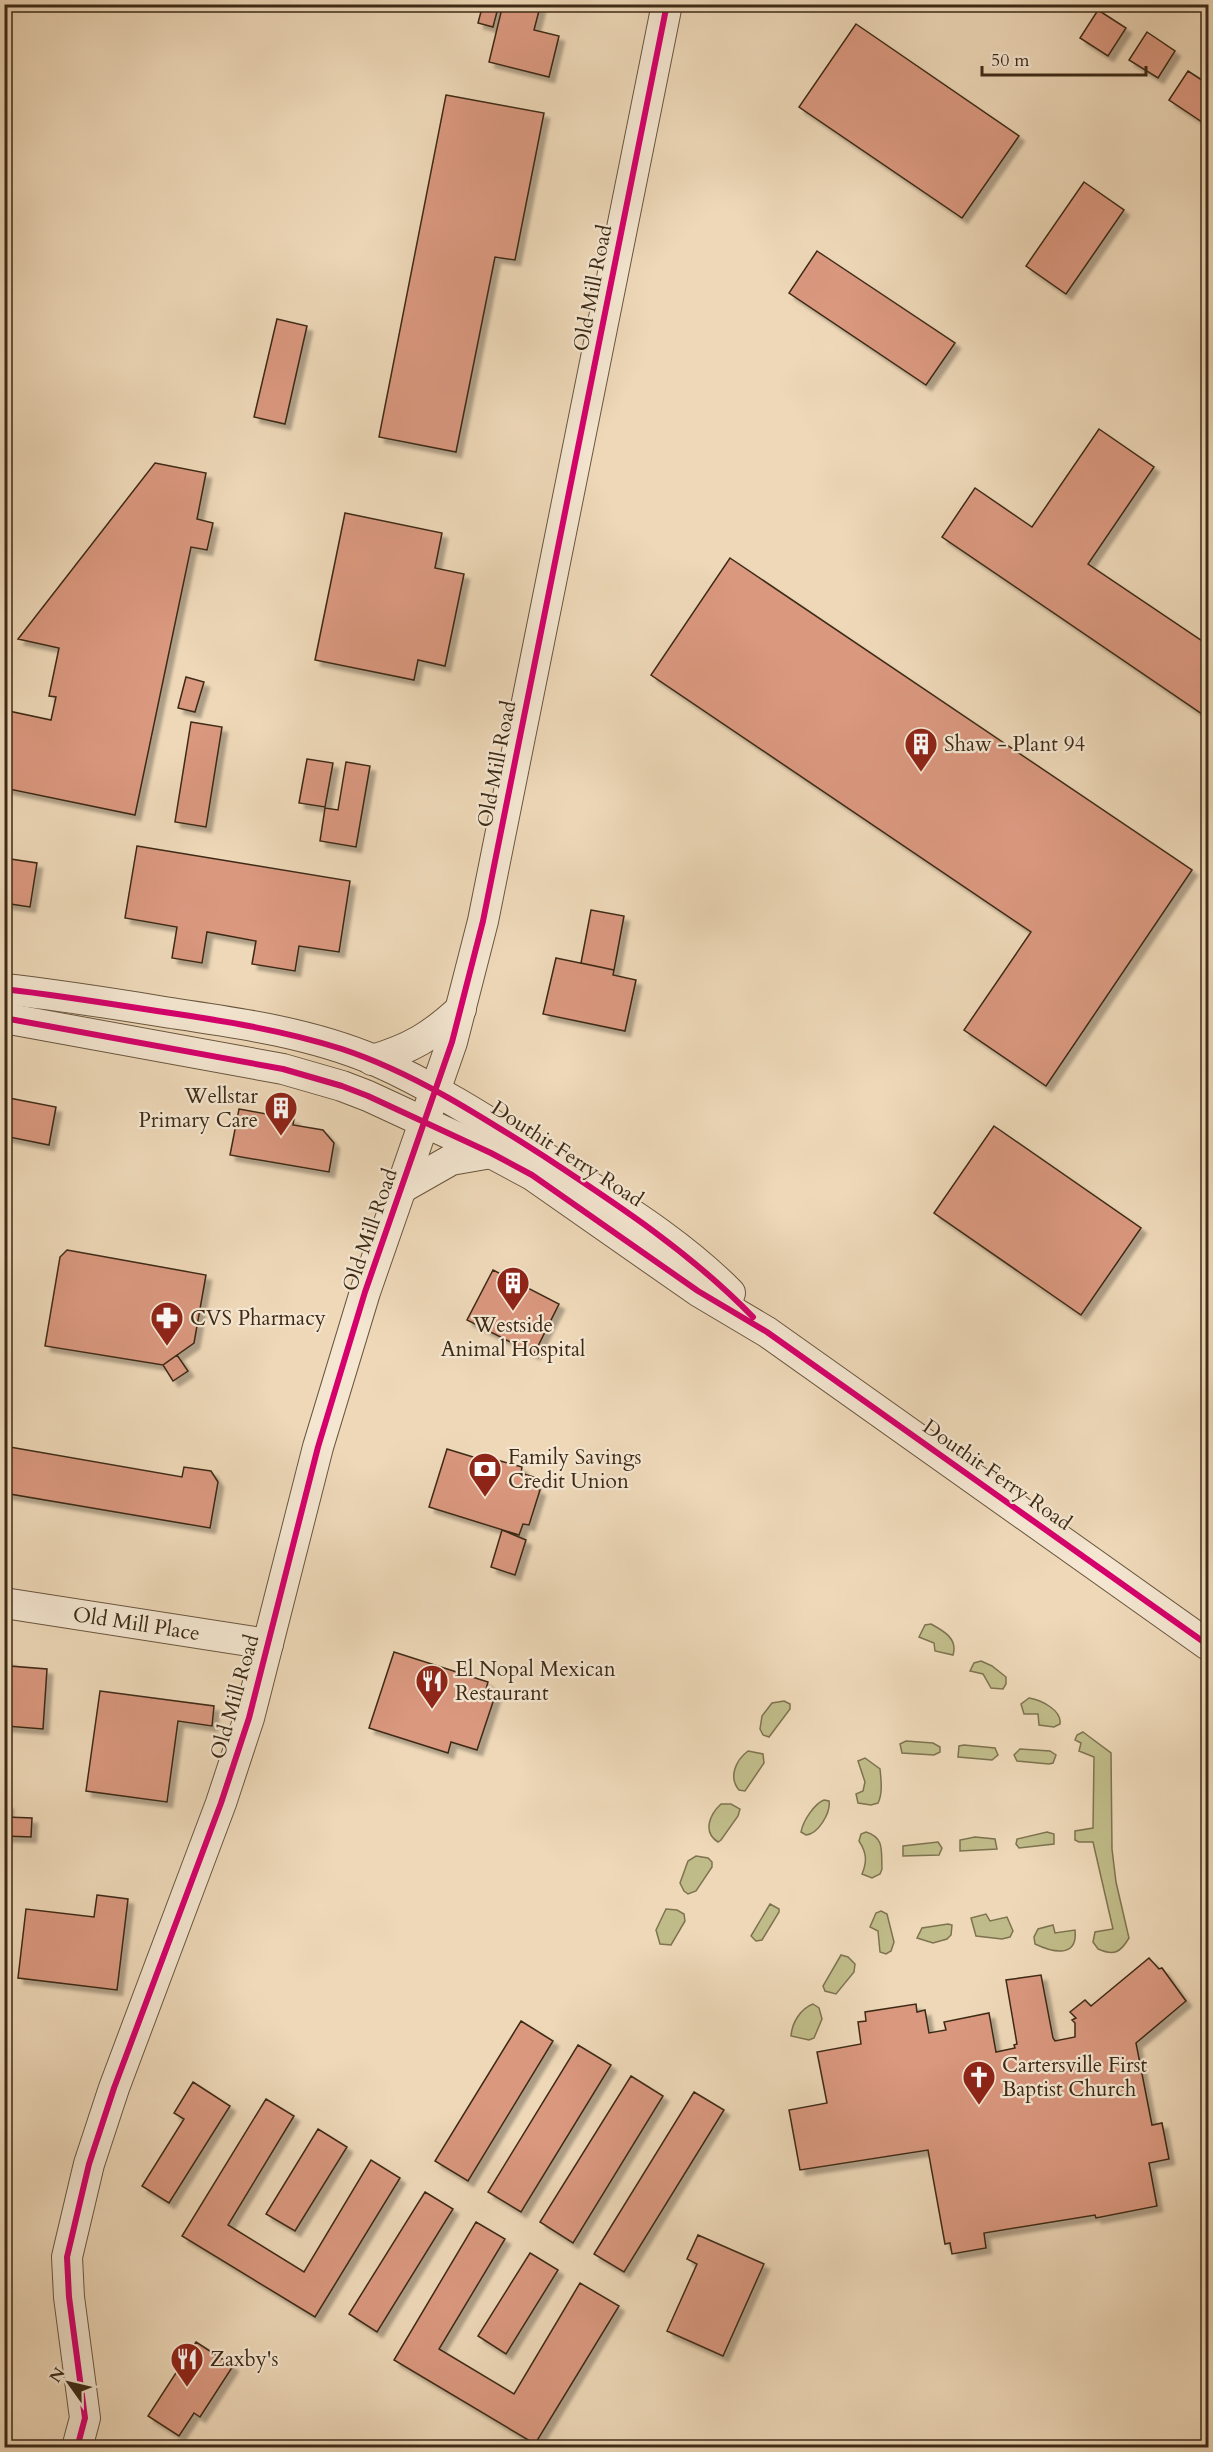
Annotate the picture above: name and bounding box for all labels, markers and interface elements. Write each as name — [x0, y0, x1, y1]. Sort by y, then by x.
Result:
scale bar — [982, 39, 1146, 77]
text: 50 m — [991, 48, 1030, 73]
street label: Old Mill Road — [567, 222, 619, 354]
street label: Old Mill Road — [471, 698, 523, 830]
building icon: Shaw - Plant 94 — [903, 726, 939, 773]
place label: Shaw - Plant 94 — [944, 730, 1085, 759]
place label: Wellstar Primary Care — [138, 1082, 258, 1135]
building icon: Wellstar Primary Care — [263, 1090, 299, 1137]
street label: Douthit Ferry Road — [485, 1094, 649, 1214]
street label: Old Mill Road — [335, 1165, 405, 1295]
building icon: Westside Animal Hospital — [495, 1265, 531, 1312]
pharmacy icon: CVS Pharmacy — [149, 1300, 185, 1347]
place label: CVS Pharmacy — [190, 1304, 326, 1333]
place label: Westside Animal Hospital — [441, 1311, 585, 1364]
street label: Douthit Ferry Road — [917, 1413, 1077, 1537]
place label: Family Savings Credit Union — [508, 1443, 642, 1496]
bank icon: Family Savings Credit Union — [467, 1451, 503, 1498]
street label: Old Mill Place — [71, 1599, 202, 1648]
street label: Old Mill Road — [203, 1631, 267, 1763]
place label: El Nopal Mexican Restaurant — [455, 1655, 616, 1708]
restaurant icon: El Nopal Mexican Restaurant — [414, 1663, 450, 1710]
place label: Cartersville First Baptist Church — [1002, 2051, 1148, 2104]
church icon: Cartersville First Baptist Church — [961, 2059, 997, 2106]
restaurant icon: Zaxby's — [169, 2341, 205, 2388]
place label: Zaxby's — [210, 2345, 279, 2374]
north arrow — [39, 2353, 99, 2413]
text: N — [44, 2363, 70, 2387]

